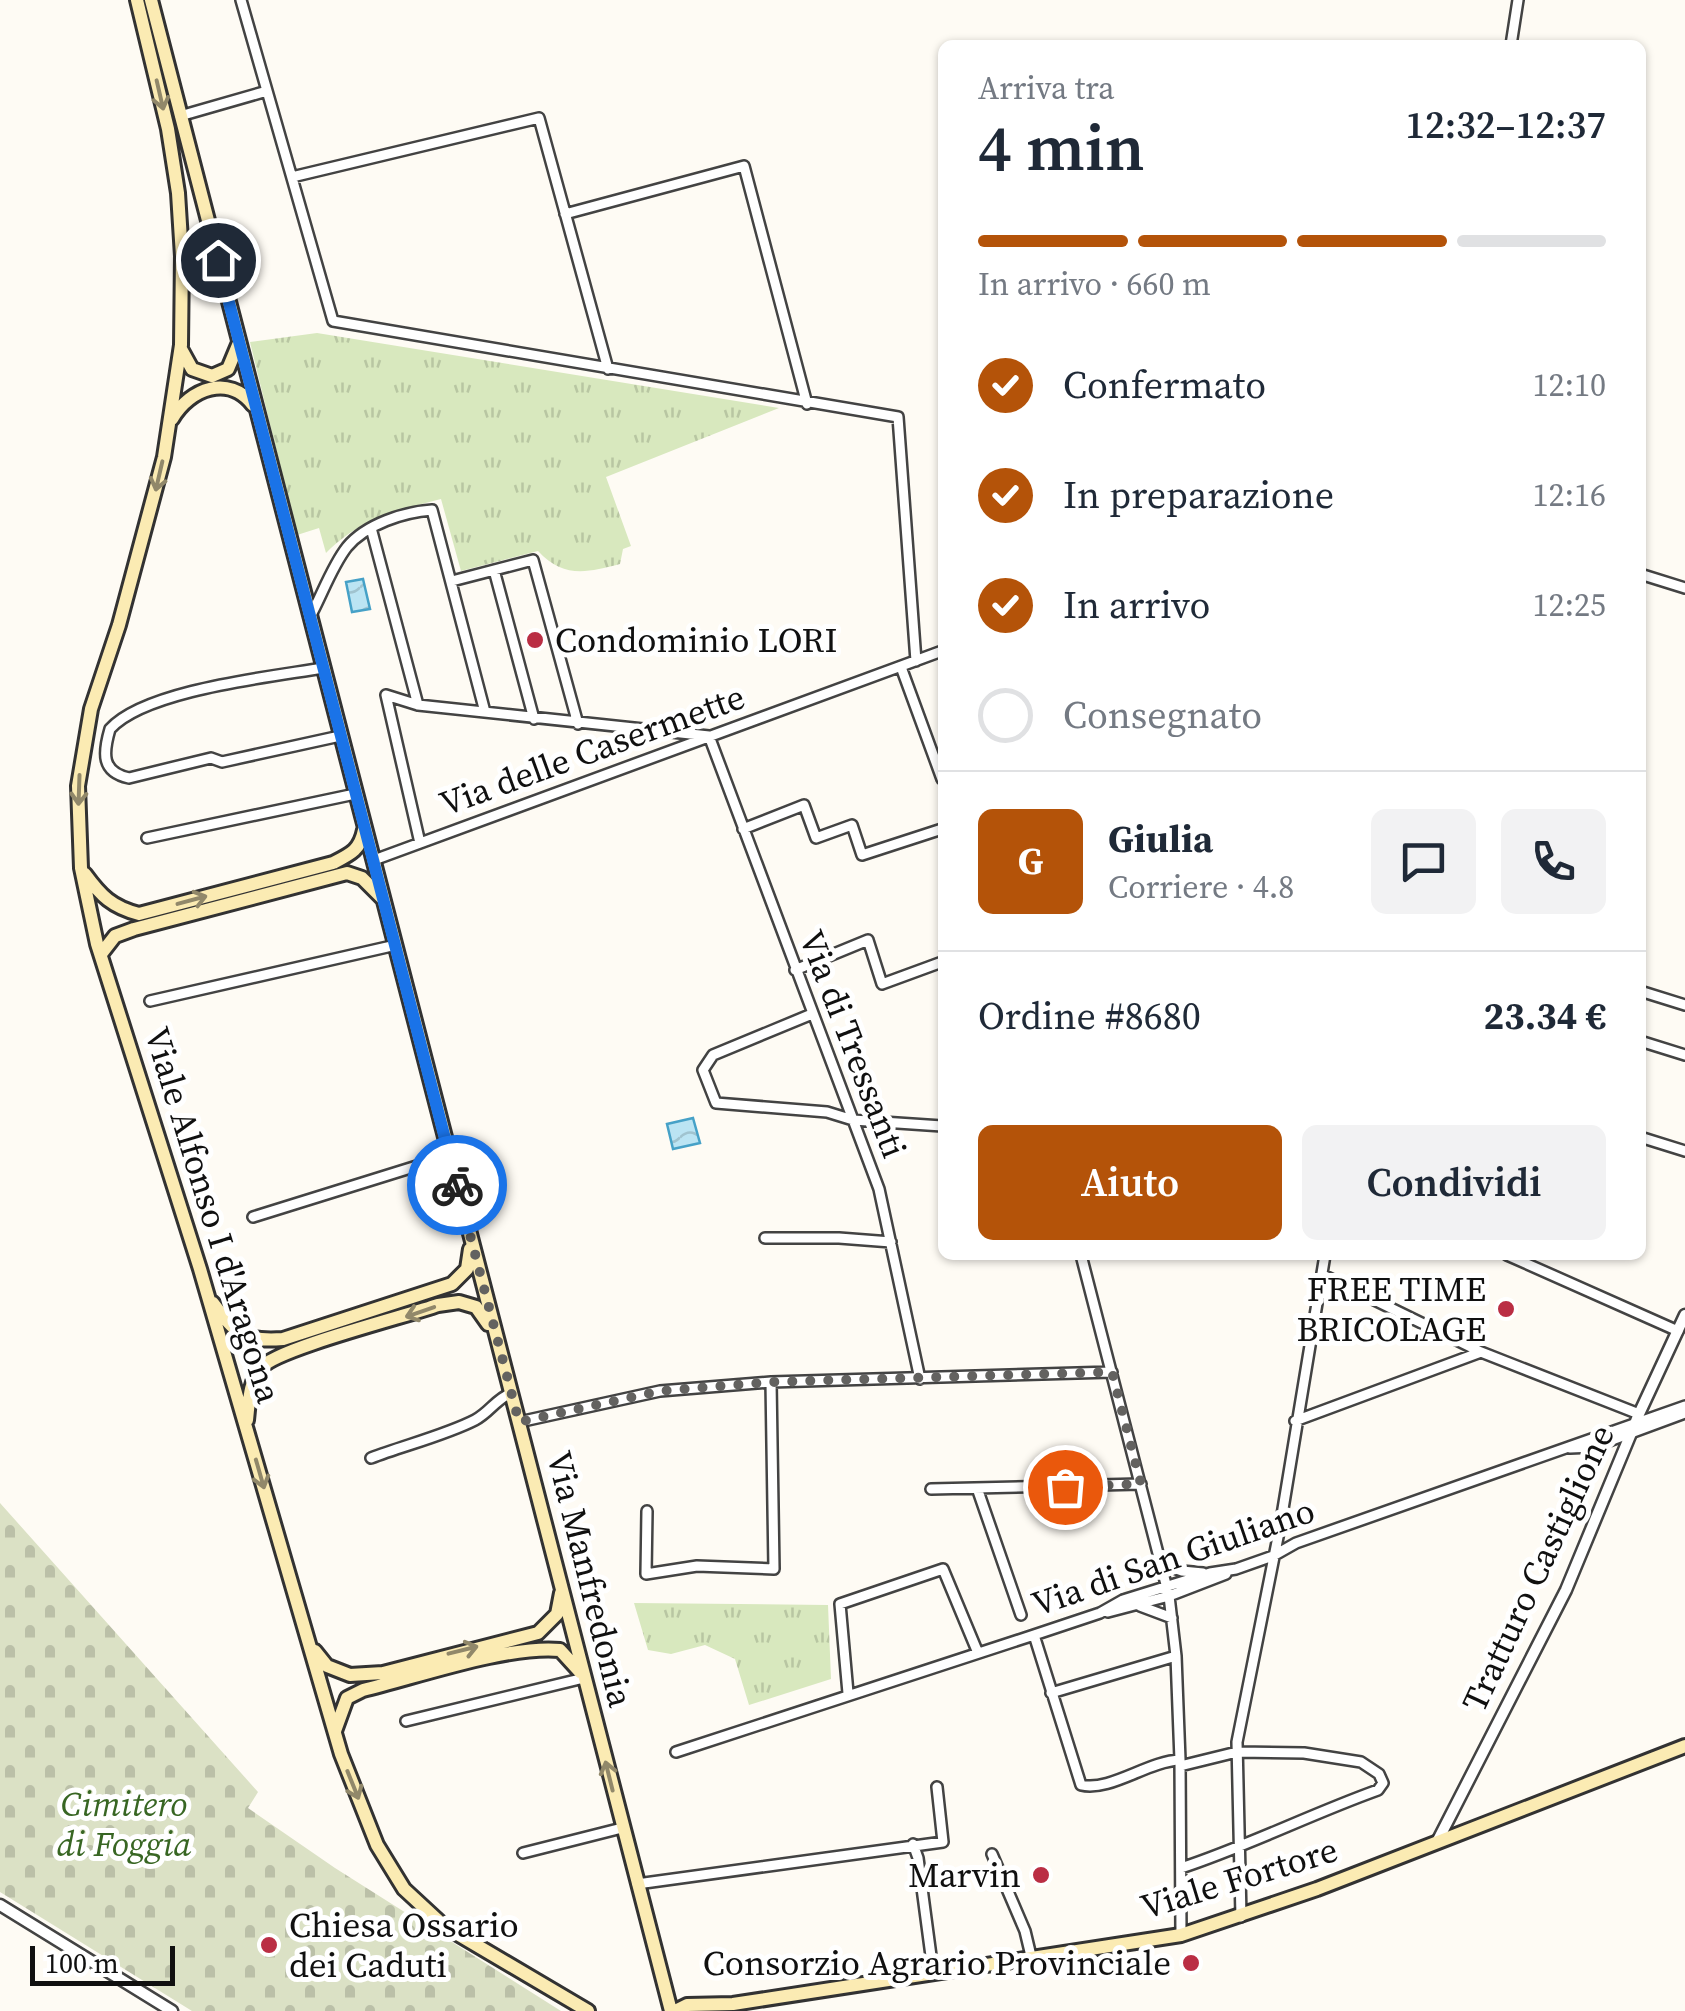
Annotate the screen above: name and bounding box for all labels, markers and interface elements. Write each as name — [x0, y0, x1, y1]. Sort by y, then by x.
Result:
text: Arriva tra — [978, 66, 1115, 110]
one-way arrow — [152, 78, 170, 110]
text: 12:32–12:37 — [1405, 99, 1606, 151]
text: 4 min — [978, 103, 1145, 192]
pin — [176, 218, 261, 303]
icon: home — [191, 233, 246, 288]
text: In arrivo · 660 m — [978, 262, 1211, 306]
icon: check — [978, 358, 1033, 413]
text: Confermato — [1063, 359, 1266, 411]
text: 12:10 — [1532, 363, 1606, 407]
one-way arrow — [149, 459, 167, 491]
icon: check — [978, 468, 1033, 523]
text: In preparazione — [1063, 469, 1334, 521]
text: 12:16 — [1532, 473, 1606, 517]
icon: check — [978, 578, 1033, 633]
text: In arrivo — [1063, 579, 1210, 631]
text: 12:25 — [1532, 583, 1606, 627]
place label: Condominio LORI — [555, 616, 837, 664]
marker: Condominio LORI — [524, 629, 546, 651]
street label: Via delle Casermette — [433, 673, 751, 827]
text: Consegnato — [1063, 689, 1262, 741]
one-way arrow — [70, 773, 89, 805]
button: chat — [1371, 809, 1476, 914]
button: phone — [1501, 809, 1606, 914]
text: Giulia — [1108, 813, 1213, 865]
text: G — [1018, 835, 1043, 887]
text: Corriere · 4.8 — [1108, 865, 1294, 909]
one-way arrow — [176, 889, 207, 908]
street label: Via di Tressanti — [788, 923, 918, 1165]
text: Ordine #8680 — [978, 990, 1201, 1042]
text: 23.34 € — [1483, 990, 1606, 1042]
street label: Viale Alfonso I d'Aragona — [133, 1021, 293, 1409]
button: Aiuto — [978, 1125, 1282, 1240]
button: Condividi — [1302, 1125, 1606, 1240]
courier — [407, 1135, 507, 1235]
icon: bike — [430, 1158, 485, 1213]
place label: FREE TIME BRICOLAGE — [1297, 1265, 1486, 1353]
marker: FREE TIME BRICOLAGE — [1495, 1298, 1517, 1320]
one-way arrow — [404, 1304, 436, 1322]
street label: Tratturo Castiglione — [1450, 1417, 1626, 1719]
pin — [1023, 1445, 1108, 1530]
street label: Via Manfredonia — [535, 1446, 645, 1712]
one-way arrow — [252, 1457, 270, 1489]
icon: bag — [1038, 1460, 1093, 1515]
street label: Via di San Giuliano — [1025, 1486, 1321, 1628]
one-way arrow — [447, 1640, 478, 1659]
one-way arrow — [599, 1761, 617, 1793]
one-way arrow — [346, 1769, 364, 1799]
park label: Cimitero di Foggia — [56, 1780, 192, 1868]
street label: Viale Fortore — [1135, 1825, 1343, 1931]
place label: Marvin — [908, 1851, 1021, 1899]
marker: Marvin — [1030, 1864, 1052, 1886]
place label: Chiesa Ossario dei Caduti — [289, 1901, 519, 1989]
marker: Chiesa Ossario dei Caduti — [258, 1934, 280, 1956]
place label: Consorzio Agrario Provinciale — [703, 1939, 1171, 1987]
scale bar — [30, 1941, 175, 1986]
text: 100 m — [45, 1944, 119, 1982]
marker: Consorzio Agrario Provinciale — [1180, 1952, 1202, 1974]

